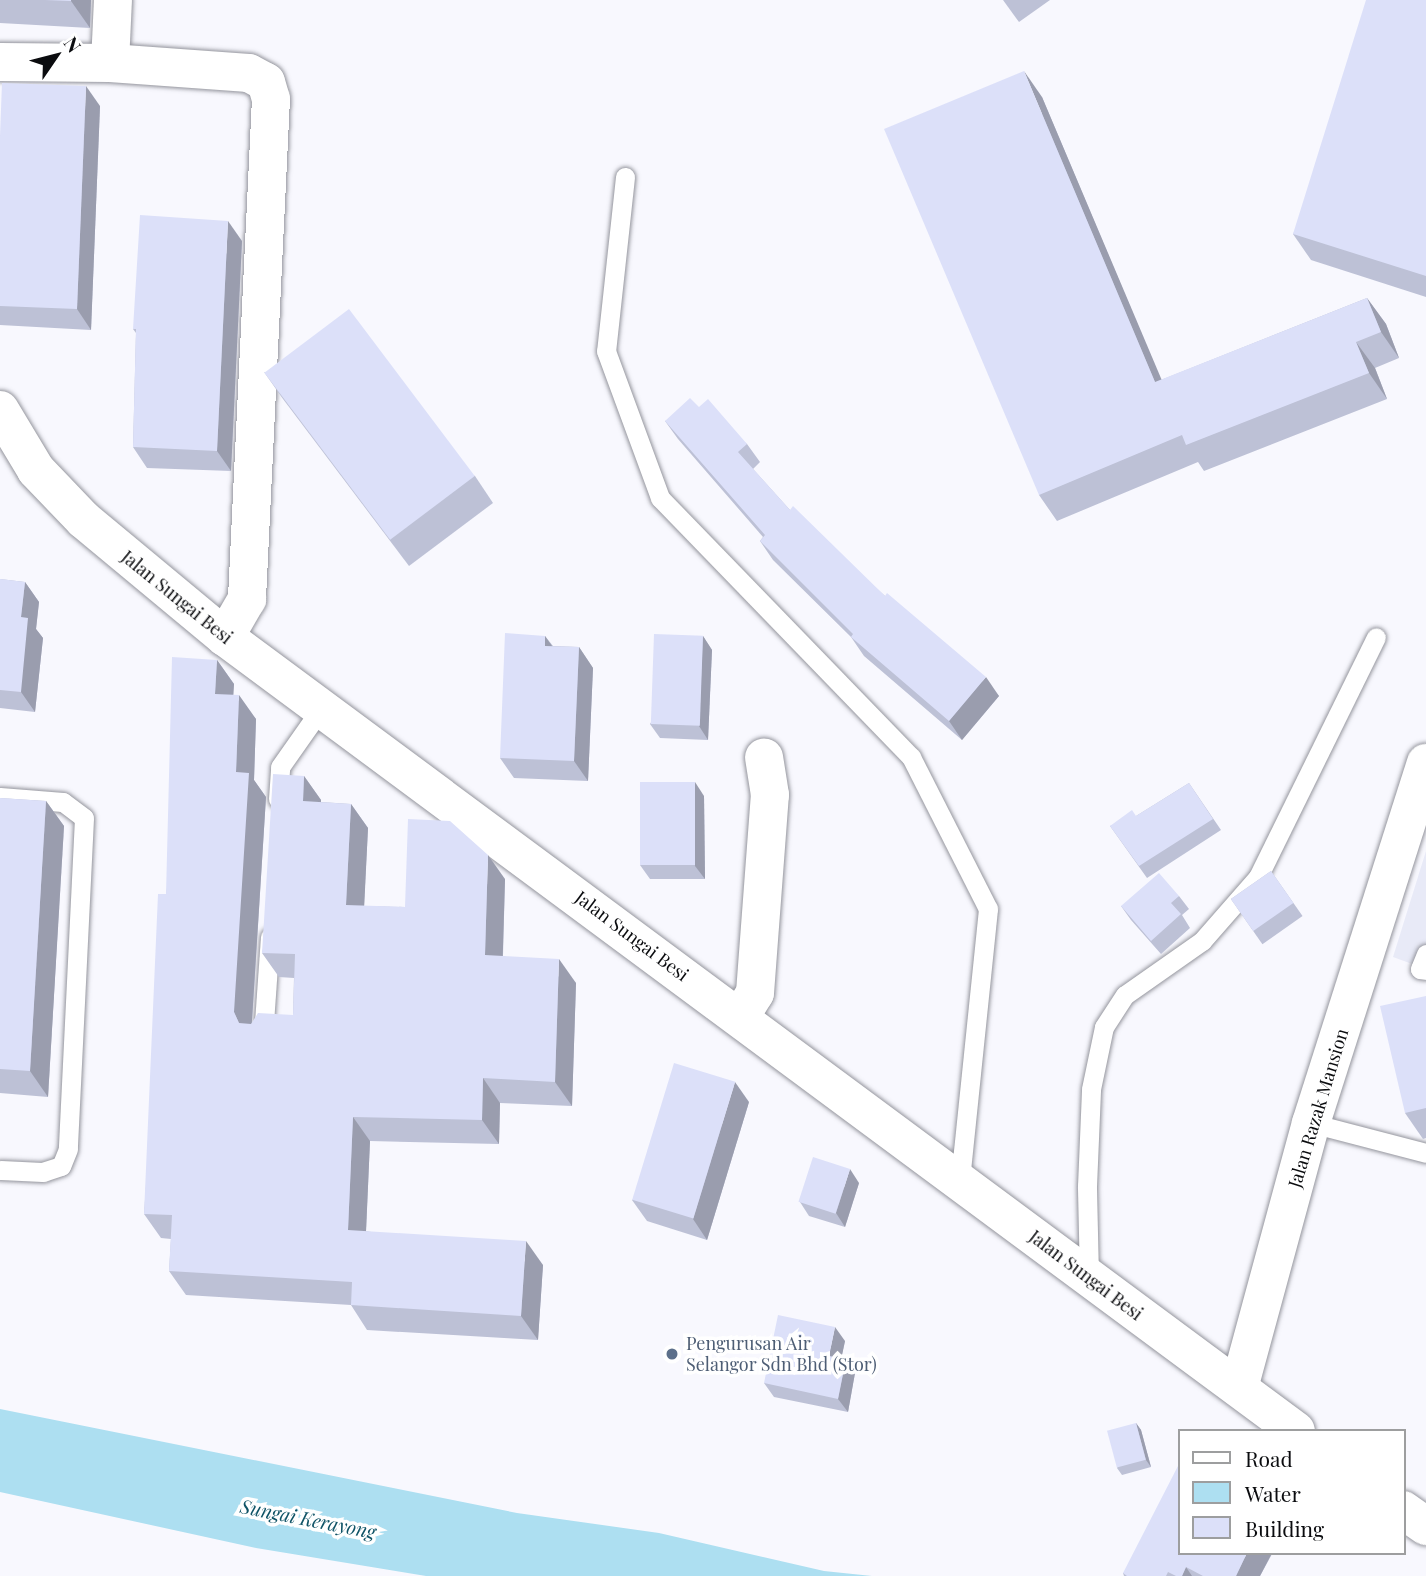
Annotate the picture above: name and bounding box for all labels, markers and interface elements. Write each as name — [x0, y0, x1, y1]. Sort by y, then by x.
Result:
north arrow — [21, 21, 91, 91]
text: N — [59, 31, 88, 57]
street label: Jalan Sungai Besi — [117, 546, 237, 648]
street label: Jalan Sungai Besi — [571, 886, 693, 986]
street label: Jalan Razak Mansion — [1283, 1026, 1353, 1190]
street label: Jalan Sungai Besi — [1025, 1225, 1147, 1325]
place label: Pengurusan Air Selangor Sdn Bhd (Stor) — [686, 1333, 877, 1376]
marker: Pengurusan Air Selangor Sdn Bhd (Stor) — [664, 1346, 680, 1362]
legend — [1178, 1429, 1405, 1555]
text: Road — [1245, 1444, 1293, 1472]
text: Water — [1245, 1479, 1301, 1507]
water label: Sungai Kerayong — [238, 1495, 378, 1543]
text: Building — [1245, 1514, 1324, 1542]

